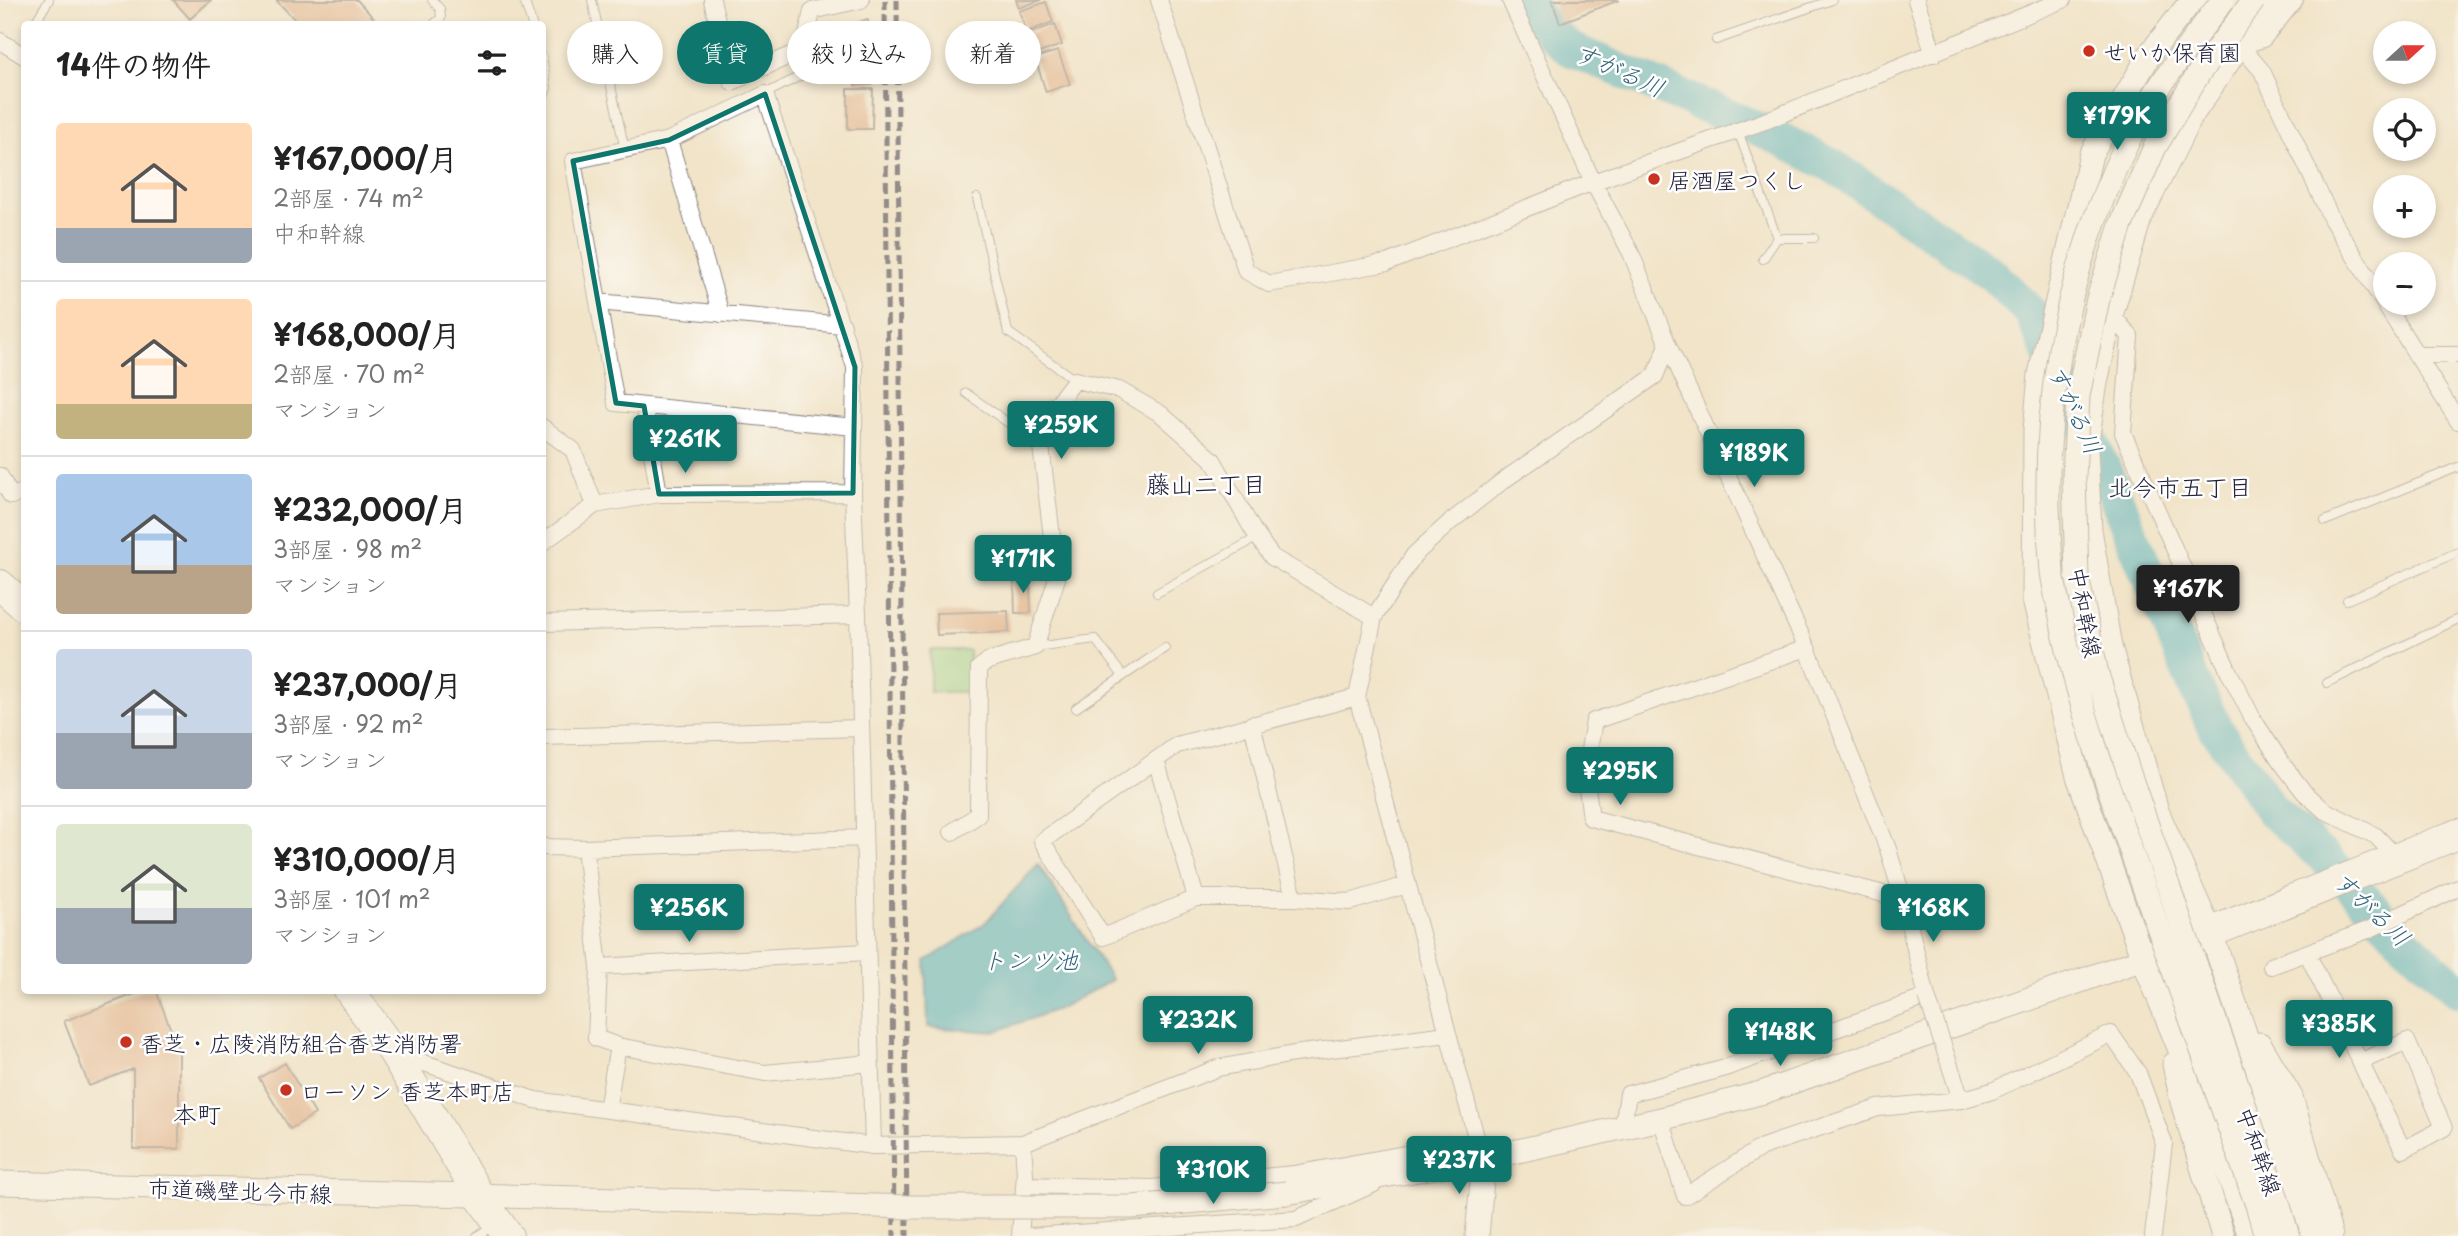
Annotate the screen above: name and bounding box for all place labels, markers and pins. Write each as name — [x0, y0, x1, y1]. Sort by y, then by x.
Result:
place label: せいか保育園 — [2103, 34, 2241, 69]
marker: せいか保育園 — [2081, 43, 2097, 59]
pin: ¥179K — [2068, 92, 2166, 152]
place label: 居酒屋つくし — [1668, 162, 1806, 197]
marker: 居酒屋つくし — [1646, 171, 1662, 187]
pin: ¥259K — [1012, 402, 1110, 461]
pin: ¥261K — [636, 416, 734, 475]
pin: ¥189K — [1705, 430, 1803, 489]
pin: ¥171K — [974, 536, 1072, 595]
pin: ¥167K — [2139, 566, 2237, 625]
pin: ¥295K — [1571, 748, 1669, 807]
pin: ¥256K — [640, 884, 738, 944]
pin: ¥168K — [1884, 884, 1982, 944]
pin: ¥232K — [1149, 996, 1247, 1056]
pin: ¥385K — [2290, 1000, 2388, 1060]
pin: ¥148K — [1731, 1009, 1829, 1068]
place label: 香芝・広陵消防組合香芝消防署 — [140, 1025, 462, 1060]
marker: 香芝・広陵消防組合香芝消防署 — [118, 1034, 134, 1050]
place label: ローソン 香芝本町店 — [300, 1073, 514, 1108]
marker: ローソン 香芝本町店 — [278, 1082, 294, 1098]
pin: ¥237K — [1410, 1136, 1508, 1196]
pin: ¥310K — [1164, 1146, 1262, 1206]

